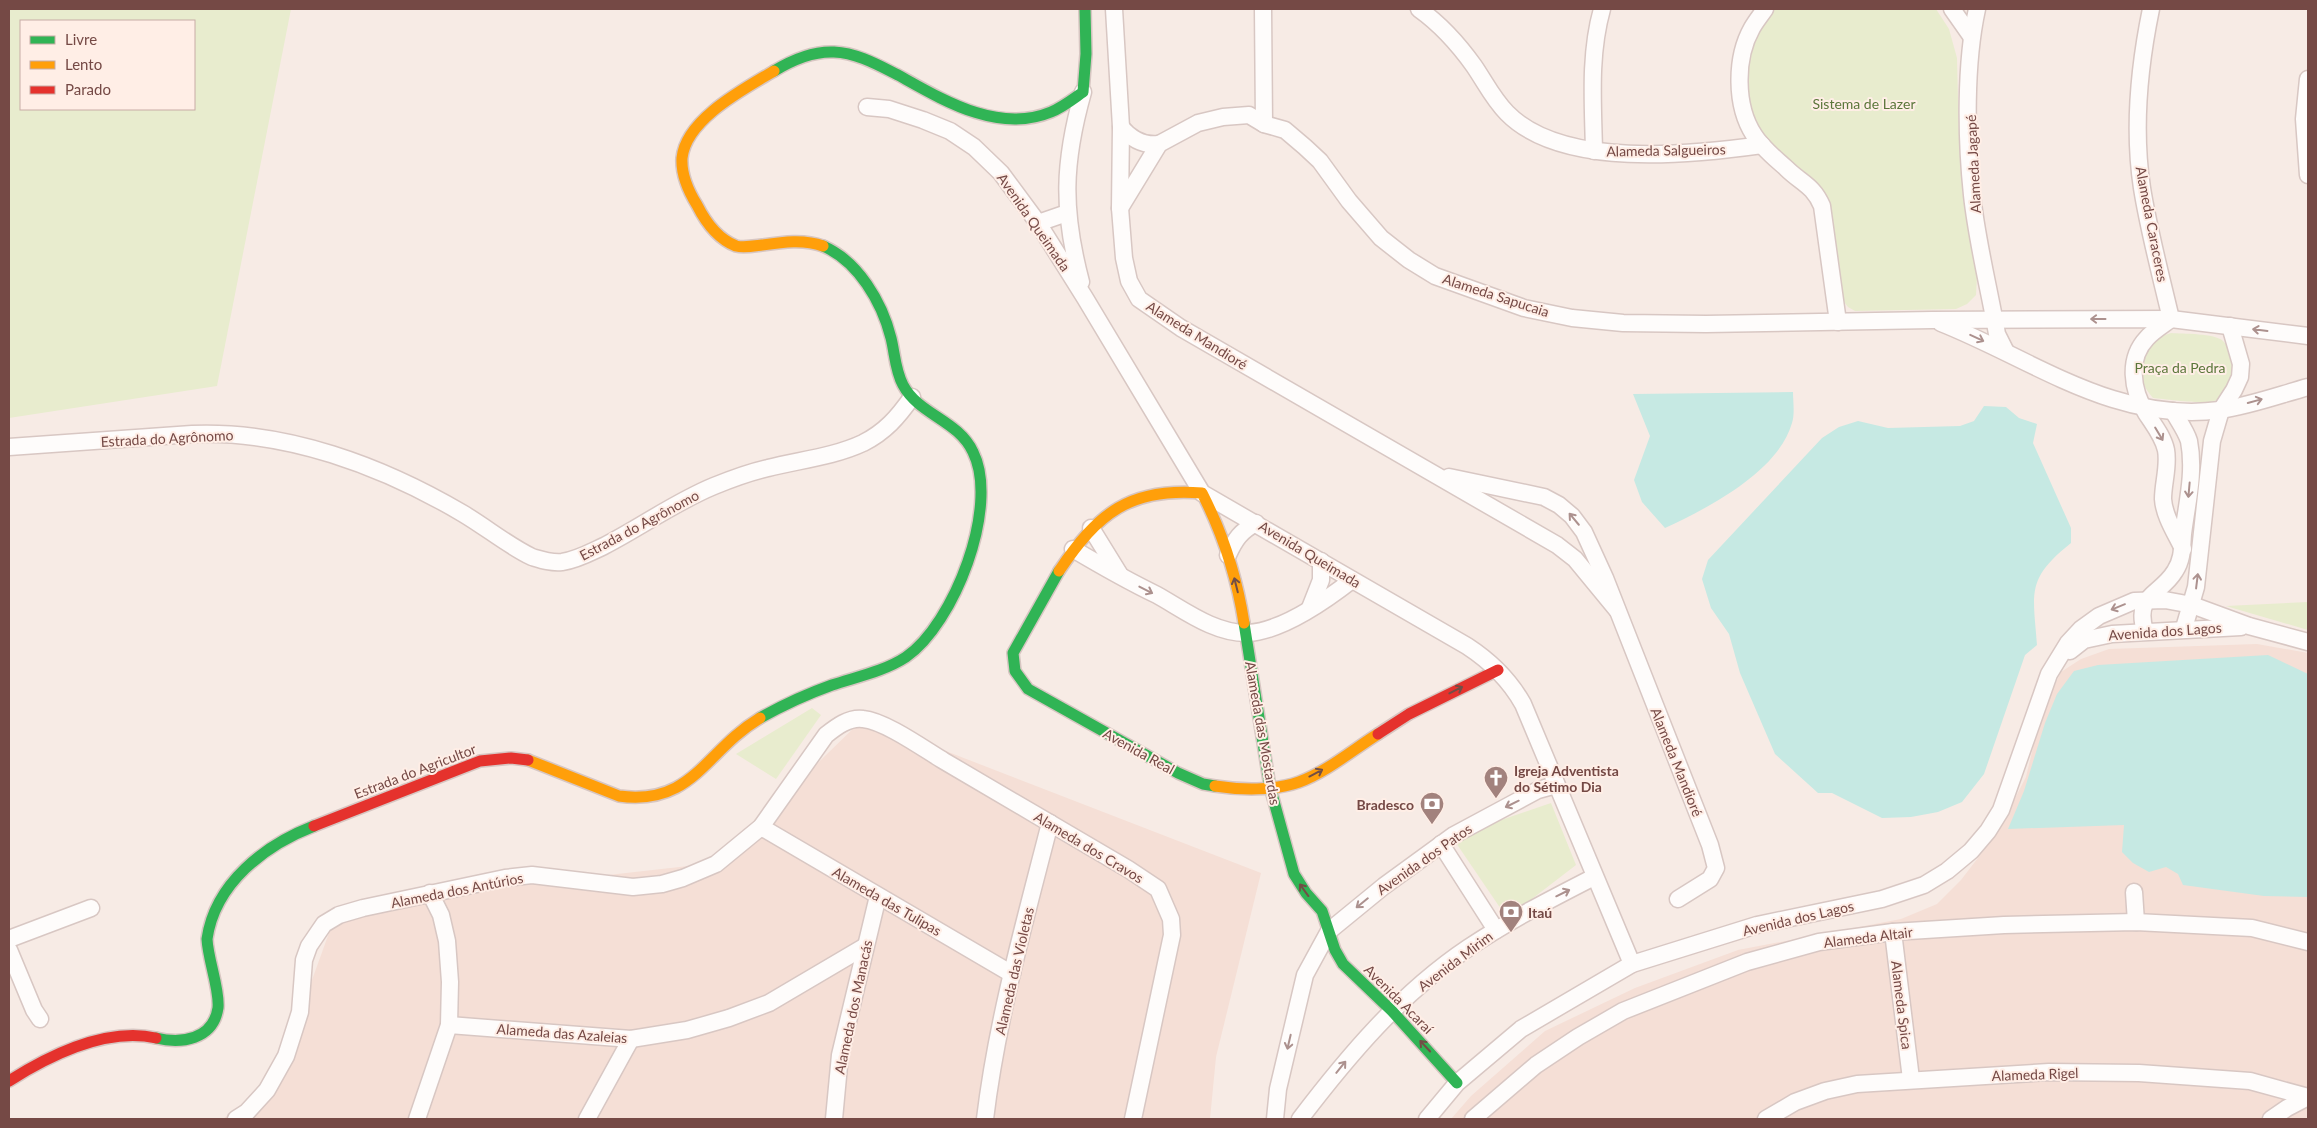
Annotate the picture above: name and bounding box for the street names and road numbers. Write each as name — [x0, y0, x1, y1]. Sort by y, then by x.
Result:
street label: Alameda Jagapé — [1962, 114, 1984, 214]
street label: Alameda Salgueiros — [1606, 140, 1726, 160]
street label: Alameda Caraceres — [2132, 165, 2172, 283]
street label: Avenida Queimada — [994, 170, 1074, 274]
street label: Alameda Sapucaia — [1441, 270, 1551, 320]
street label: Alameda Mandioré — [1143, 297, 1251, 373]
street label: Estrada do Agrônomo — [100, 426, 234, 450]
street label: Estrada do Agrônomo — [576, 486, 702, 564]
street label: Avenida Queimada — [1256, 517, 1364, 591]
street label: Avenida dos Lagos — [2108, 619, 2222, 643]
street label: Alameda das Mostardas — [1242, 660, 1284, 806]
street label: Alameda Mandioré — [1647, 705, 1707, 819]
street label: Avenida Real — [1100, 724, 1178, 778]
street label: Estrada do Agricultor — [352, 740, 478, 802]
street label: Alameda dos Cravos — [1031, 808, 1147, 886]
street label: Avenida dos Patos — [1373, 820, 1475, 898]
street label: Alameda das Tulipas — [829, 863, 945, 939]
street label: Alameda dos Antúrios — [389, 869, 525, 911]
street label: Avenida dos Lagos — [1741, 897, 1855, 939]
street label: Alameda das Violetas — [991, 906, 1037, 1036]
street label: Alameda Altair — [1822, 923, 1914, 951]
street label: Avenida Mirim — [1414, 927, 1496, 995]
street label: Alameda dos Manacás — [830, 938, 876, 1076]
street label: Alameda Spica — [1888, 960, 1916, 1050]
street label: Avenida Acaraí — [1361, 961, 1438, 1038]
street label: Alameda das Azaleias — [496, 1020, 628, 1046]
street label: Alameda Rigel — [1991, 1064, 2079, 1084]

